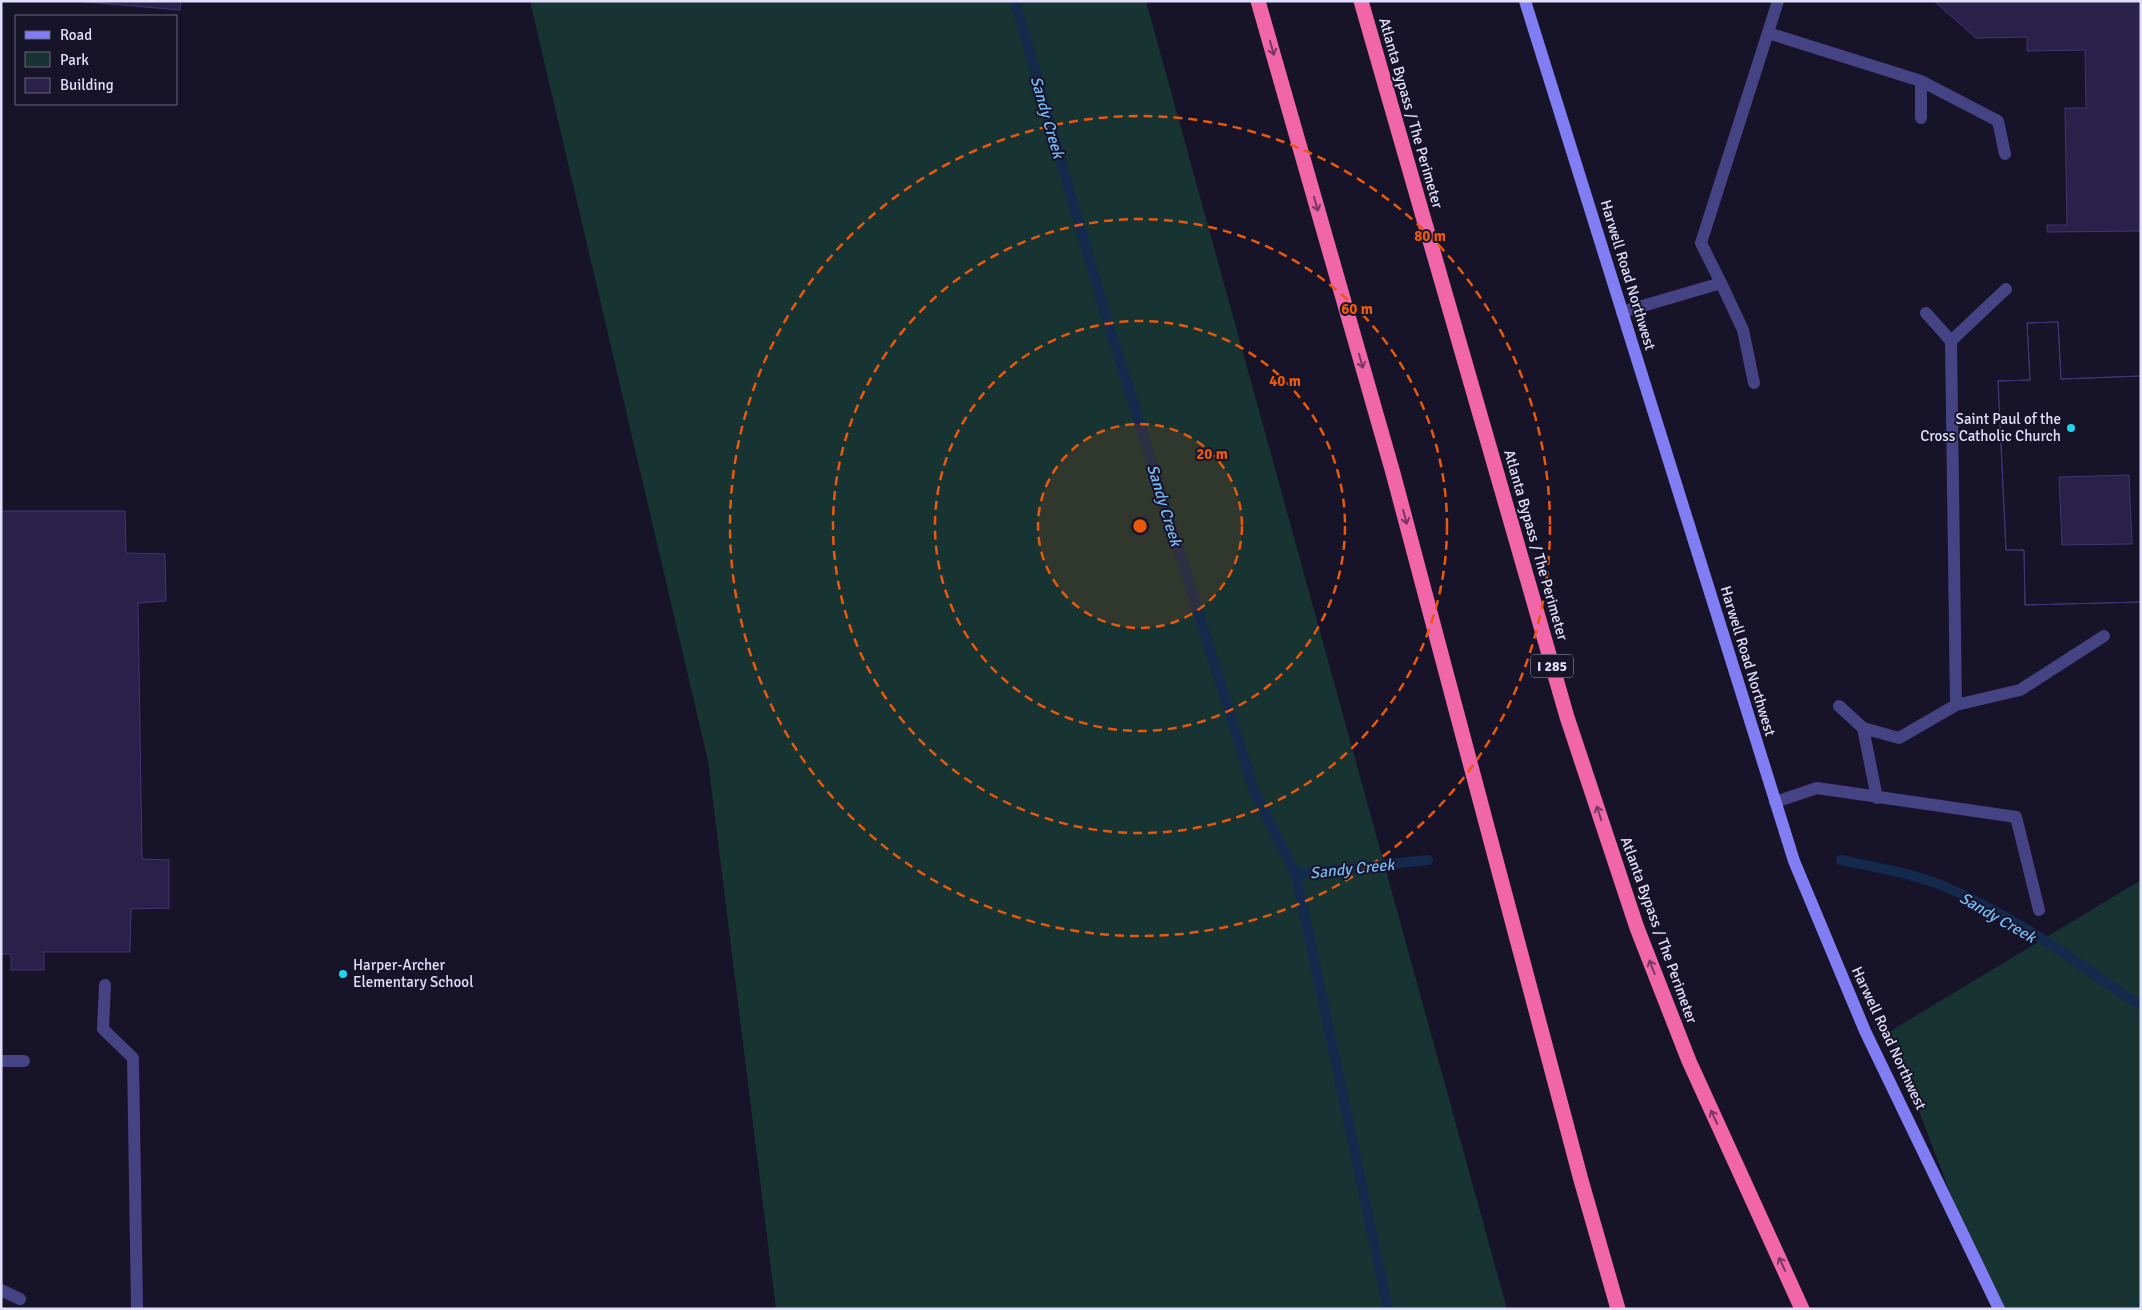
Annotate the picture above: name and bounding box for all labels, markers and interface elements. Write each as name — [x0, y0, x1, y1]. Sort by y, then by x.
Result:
legend — [15, 15, 178, 105]
street label: Atlanta Bypass / The Perimeter — [1375, 16, 1447, 211]
text: Road — [60, 26, 92, 44]
one-way arrow — [1267, 40, 1277, 56]
text: Park — [60, 51, 89, 69]
water label: Sandy Creek — [1026, 74, 1069, 163]
text: Building — [60, 76, 114, 94]
one-way arrow — [1312, 196, 1322, 212]
street label: Harwell Road Northwest — [1597, 198, 1659, 352]
text: 80 m — [1414, 227, 1446, 245]
text: 60 m — [1341, 300, 1373, 318]
one-way arrow — [1356, 352, 1366, 368]
text: 40 m — [1269, 372, 1301, 390]
place label: Saint Paul of the Cross Catholic Church — [1920, 410, 2061, 445]
marker: Saint Paul of the Cross Catholic Church — [2065, 422, 2077, 434]
text: 20 m — [1196, 445, 1228, 463]
street label: Atlanta Bypass / The Perimeter — [1500, 448, 1572, 643]
water label: Sandy Creek — [1142, 462, 1187, 551]
one-way arrow — [1400, 509, 1410, 525]
centre of rings — [1131, 517, 1149, 535]
street label: Harwell Road Northwest — [1717, 584, 1779, 738]
road number: I 285 — [1531, 654, 1573, 678]
one-way arrow — [1594, 806, 1603, 821]
street label: Atlanta Bypass / The Perimeter — [1617, 834, 1701, 1026]
water label: Sandy Creek — [1309, 854, 1397, 883]
water label: Sandy Creek — [1956, 888, 2041, 949]
place label: Harper-Archer Elementary School — [353, 956, 474, 991]
one-way arrow — [1647, 959, 1656, 975]
street label: Harwell Road Northwest — [1848, 963, 1930, 1113]
marker: Harper-Archer Elementary School — [337, 968, 349, 980]
one-way arrow — [1709, 1110, 1719, 1125]
one-way arrow — [1777, 1257, 1786, 1272]

